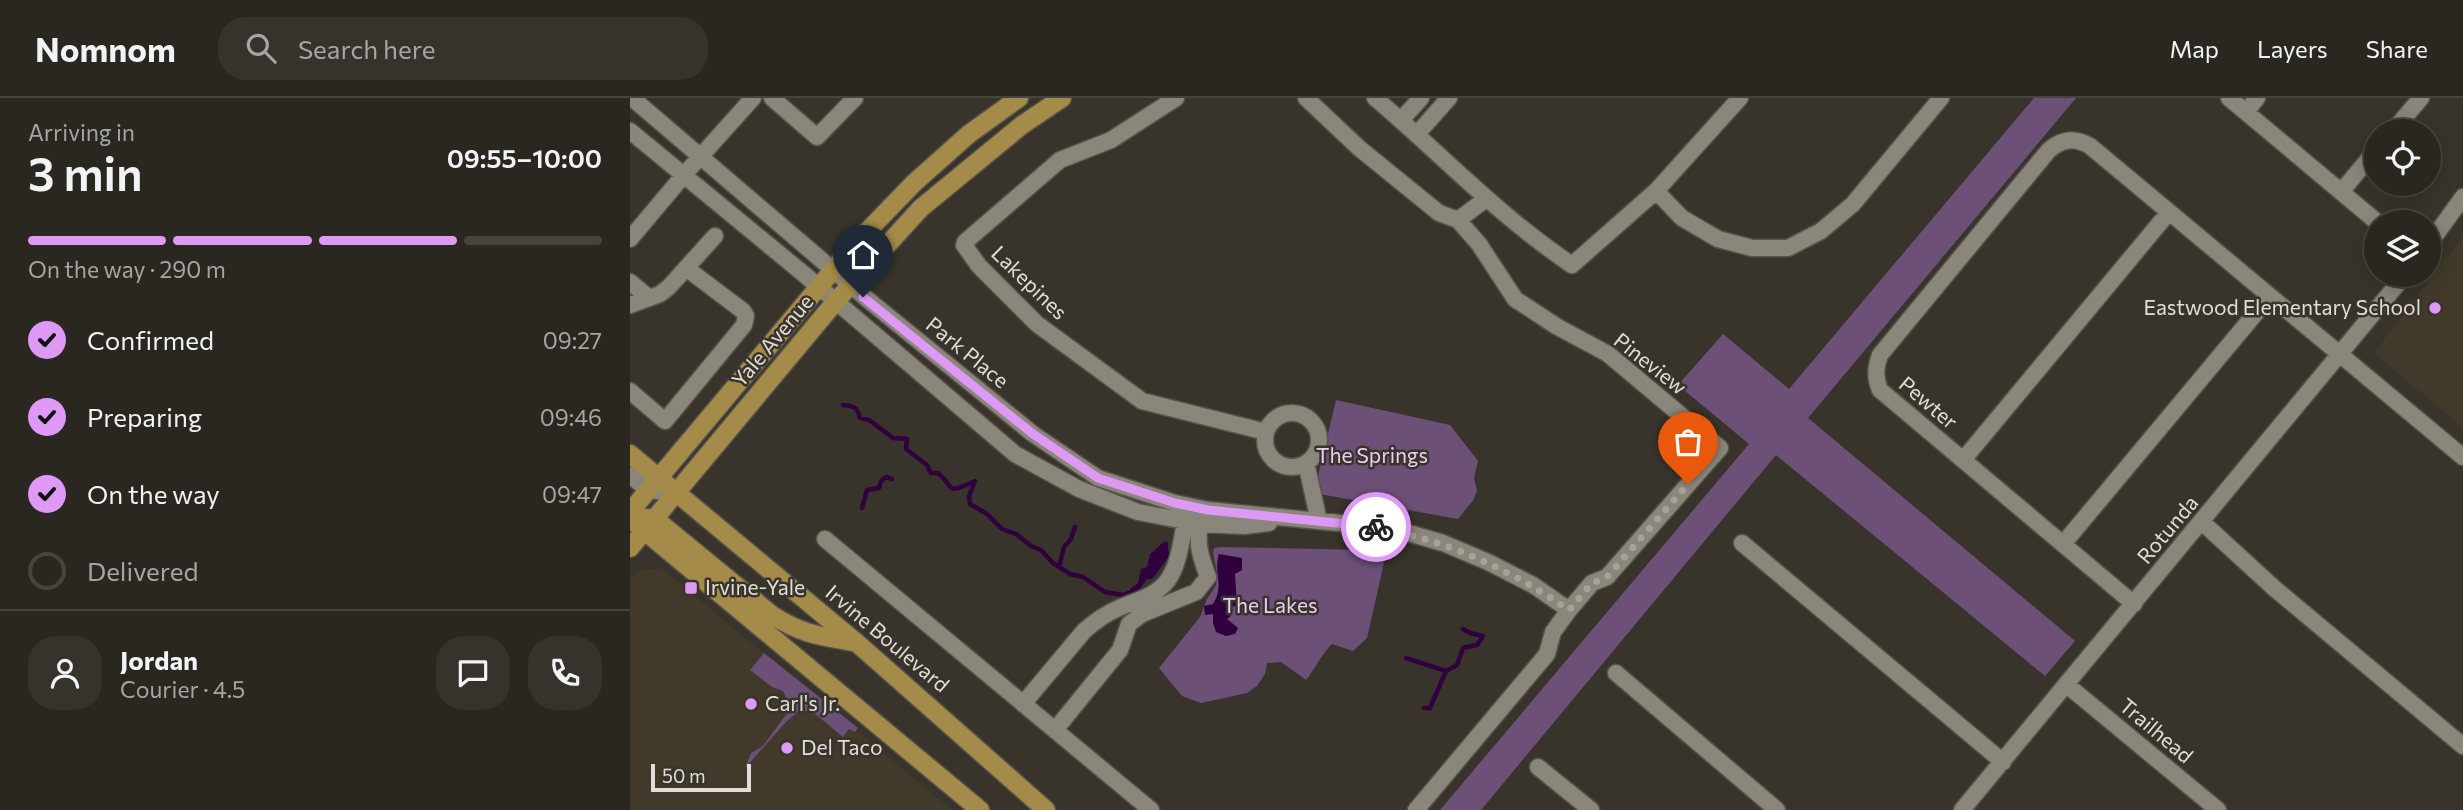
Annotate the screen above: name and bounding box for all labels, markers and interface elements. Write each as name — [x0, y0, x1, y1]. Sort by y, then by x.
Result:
search box — [218, 17, 708, 80]
text: Nomnom — [35, 28, 176, 69]
icon: search — [242, 29, 280, 67]
text: Search here — [298, 33, 435, 64]
text: Map — [2170, 34, 2219, 63]
text: Layers — [2257, 34, 2328, 63]
text: Share — [2366, 34, 2428, 63]
text: Arriving in — [28, 118, 135, 146]
map controls — [2364, 119, 2441, 287]
button: locate — [2364, 119, 2441, 196]
text: 09:55–10:00 — [447, 142, 602, 173]
text: 3 min — [28, 144, 143, 200]
button: layers — [2364, 210, 2441, 287]
pin — [833, 225, 893, 297]
icon: home — [844, 236, 882, 274]
street label: Lakepines — [987, 240, 1073, 324]
text: On the way · 290 m — [28, 255, 226, 283]
street label: Yale Avenue — [726, 289, 818, 391]
place label: Eastwood Elementary School — [2143, 294, 2421, 319]
marker: Eastwood Elementary School — [2427, 300, 2443, 316]
street label: Park Place — [922, 311, 1014, 393]
icon: check — [28, 321, 66, 359]
text: Confirmed — [87, 324, 214, 355]
text: 09:27 — [543, 326, 602, 354]
street label: Pineview — [1610, 327, 1692, 399]
street label: Pewter — [1895, 370, 1963, 433]
icon: check — [28, 398, 66, 436]
text: Preparing — [87, 401, 202, 432]
text: 09:46 — [540, 403, 602, 431]
pin — [1658, 412, 1718, 484]
icon: bag — [1669, 423, 1707, 461]
park label: The Springs — [1316, 442, 1428, 467]
icon: check — [28, 475, 66, 513]
text: On the way — [87, 478, 220, 509]
text: 09:47 — [542, 480, 602, 508]
street label: Rotunda — [2131, 490, 2203, 568]
courier — [1341, 492, 1411, 562]
icon: bike — [1357, 508, 1395, 546]
text: Delivered — [87, 555, 198, 586]
place label: Irvine-Yale — [705, 574, 805, 599]
street label: Irvine Boulevard — [821, 579, 955, 697]
marker: Irvine-Yale — [683, 580, 699, 596]
park label: The Lakes — [1222, 592, 1318, 617]
button: person — [28, 636, 102, 710]
button: chat — [436, 636, 510, 710]
button: phone — [528, 636, 602, 710]
text: Jordan — [120, 644, 198, 675]
text: Courier · 4.5 — [120, 675, 245, 703]
place label: Carl's Jr. — [765, 690, 840, 715]
street label: Trailhead — [2115, 692, 2199, 768]
marker: Carl's Jr. — [743, 696, 759, 712]
place label: Del Taco — [801, 734, 882, 759]
marker: Del Taco — [779, 740, 795, 756]
scale bar — [651, 761, 751, 793]
text: 50 m — [662, 764, 706, 787]

